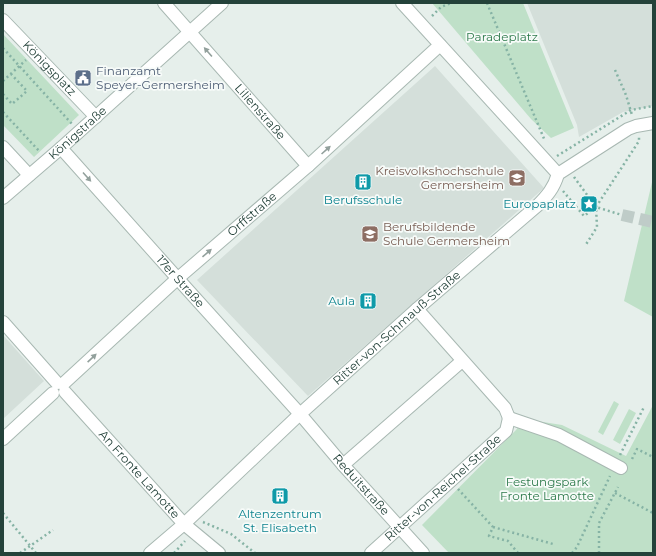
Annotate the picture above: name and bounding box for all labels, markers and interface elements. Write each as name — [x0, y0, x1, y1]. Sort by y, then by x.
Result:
park label: Paradeplatz — [466, 29, 538, 44]
street label: Königsplatz — [20, 37, 80, 99]
one-way arrow — [204, 47, 213, 58]
place label: Finanzamt Speyer-Germersheim — [96, 63, 225, 92]
public building icon: Finanzamt Speyer-Germersheim — [73, 68, 93, 88]
street label: Lilienstraße — [232, 80, 289, 142]
street label: Königstraße — [45, 103, 109, 162]
one-way arrow — [321, 145, 331, 154]
place label: Kreisvolkshochschule Germersheim — [375, 163, 504, 192]
school or university icon: Kreisvolkshochschule Germersheim — [507, 168, 527, 188]
one-way arrow — [82, 172, 92, 182]
building icon: Berufsschule — [353, 172, 373, 192]
street label: Orffstraße — [224, 189, 279, 239]
place label: Berufsschule — [324, 192, 402, 207]
place icon: Europaplatz — [579, 194, 599, 214]
place label: Europaplatz — [503, 196, 576, 211]
place label: Berufsbildende Schule Germersheim — [383, 219, 510, 248]
school or university icon: Berufsbildende Schule Germersheim — [360, 224, 380, 244]
one-way arrow — [201, 249, 212, 258]
street label: 17er Straße — [153, 252, 208, 310]
street label: Ritter-von-Schmauß-Straße — [329, 267, 463, 388]
building icon: Aula — [358, 291, 378, 311]
place label: Aula — [328, 293, 355, 308]
one-way arrow — [87, 353, 97, 362]
street label: An Fronte Lamotte — [96, 427, 183, 521]
street label: Ritter-von-Reichel-Straße — [381, 431, 504, 544]
street label: Reduitstraße — [330, 451, 393, 518]
park label: Festungspark Fronte Lamotte — [500, 474, 594, 503]
building icon: Altenzentrum St. Elisabeth — [270, 486, 290, 506]
place label: Altenzentrum St. Elisabeth — [238, 506, 322, 535]

